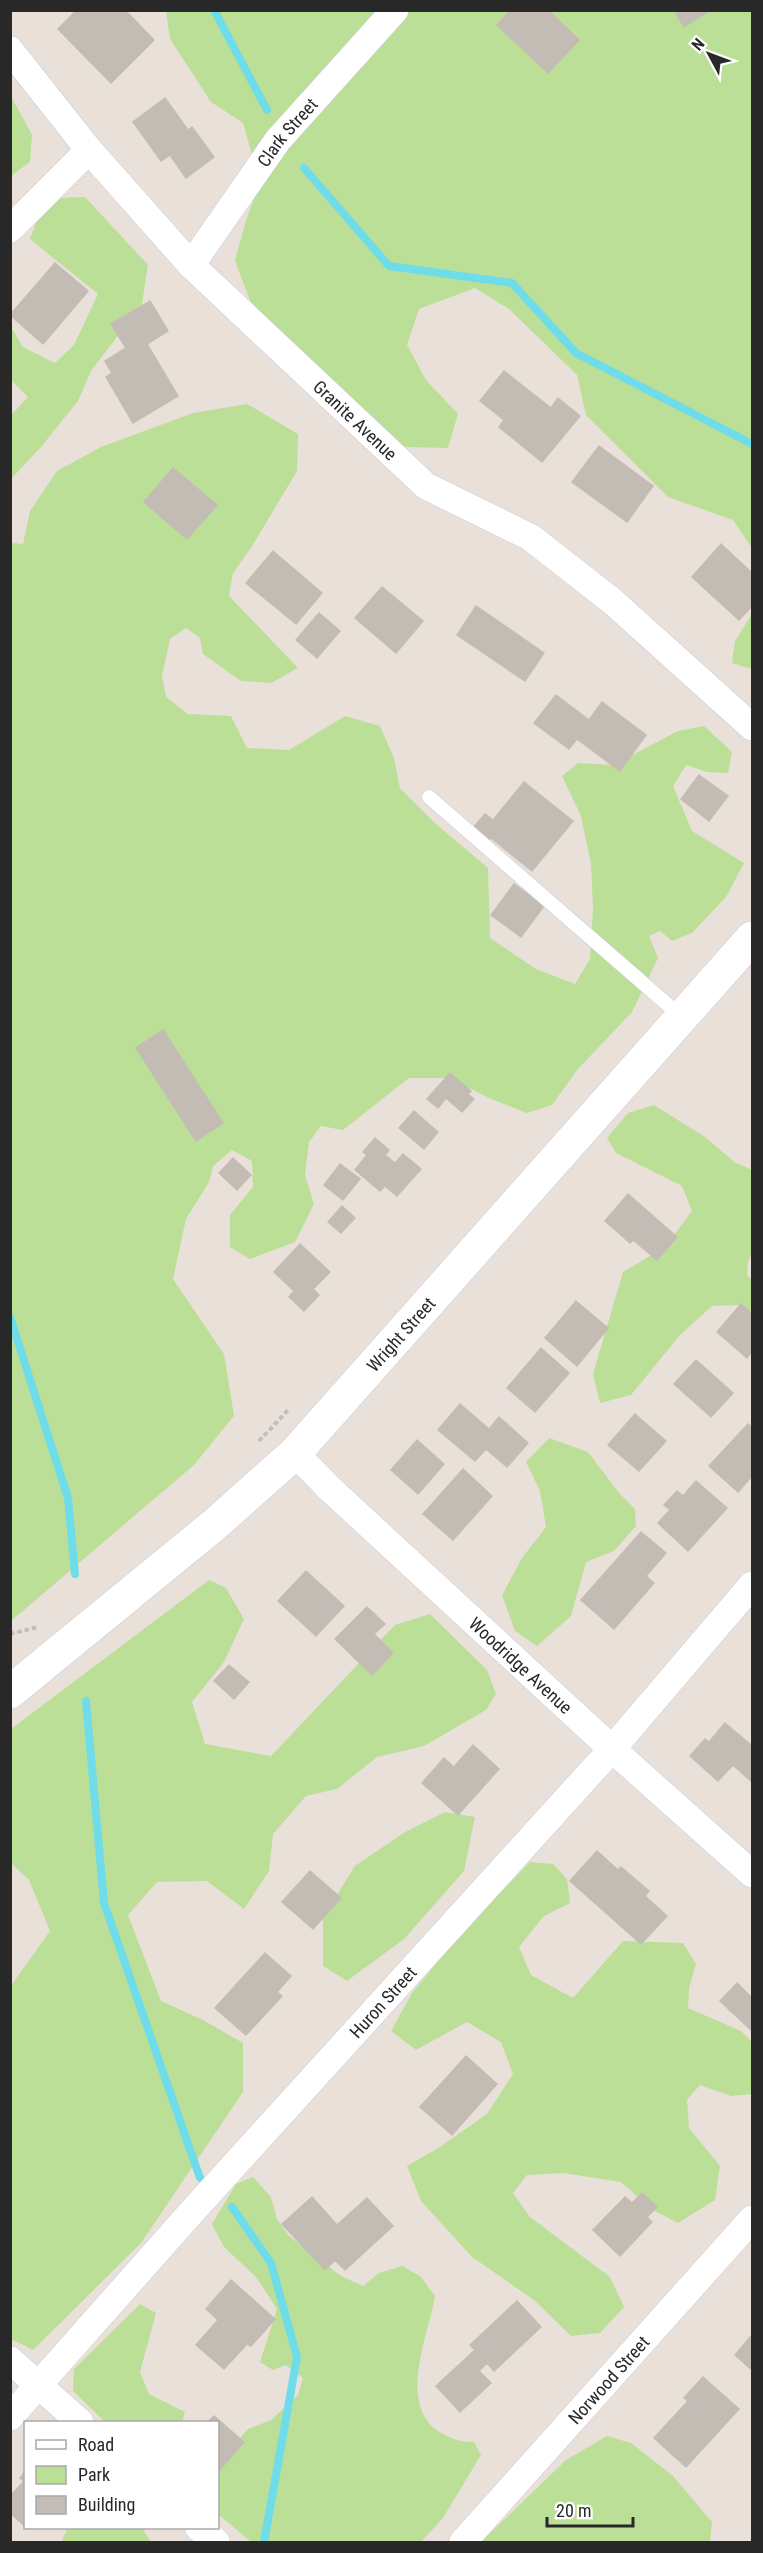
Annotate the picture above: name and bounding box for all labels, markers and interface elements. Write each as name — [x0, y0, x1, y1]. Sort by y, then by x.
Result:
north arrow — [679, 24, 739, 84]
text: N — [688, 35, 708, 54]
street label: Clark Street — [252, 93, 321, 170]
street label: Granite Avenue — [309, 375, 402, 464]
street label: Wright Street — [362, 1293, 439, 1376]
street label: Woodridge Avenue — [465, 1612, 577, 1718]
street label: Huron Street — [345, 1962, 420, 2042]
street label: Norwood Street — [564, 2331, 653, 2428]
legend — [24, 2421, 219, 2529]
text: Road — [78, 2434, 114, 2455]
text: Park — [78, 2464, 110, 2485]
scale bar — [547, 2490, 632, 2528]
text: Building — [78, 2494, 135, 2515]
text: 20 m — [556, 2500, 591, 2521]

